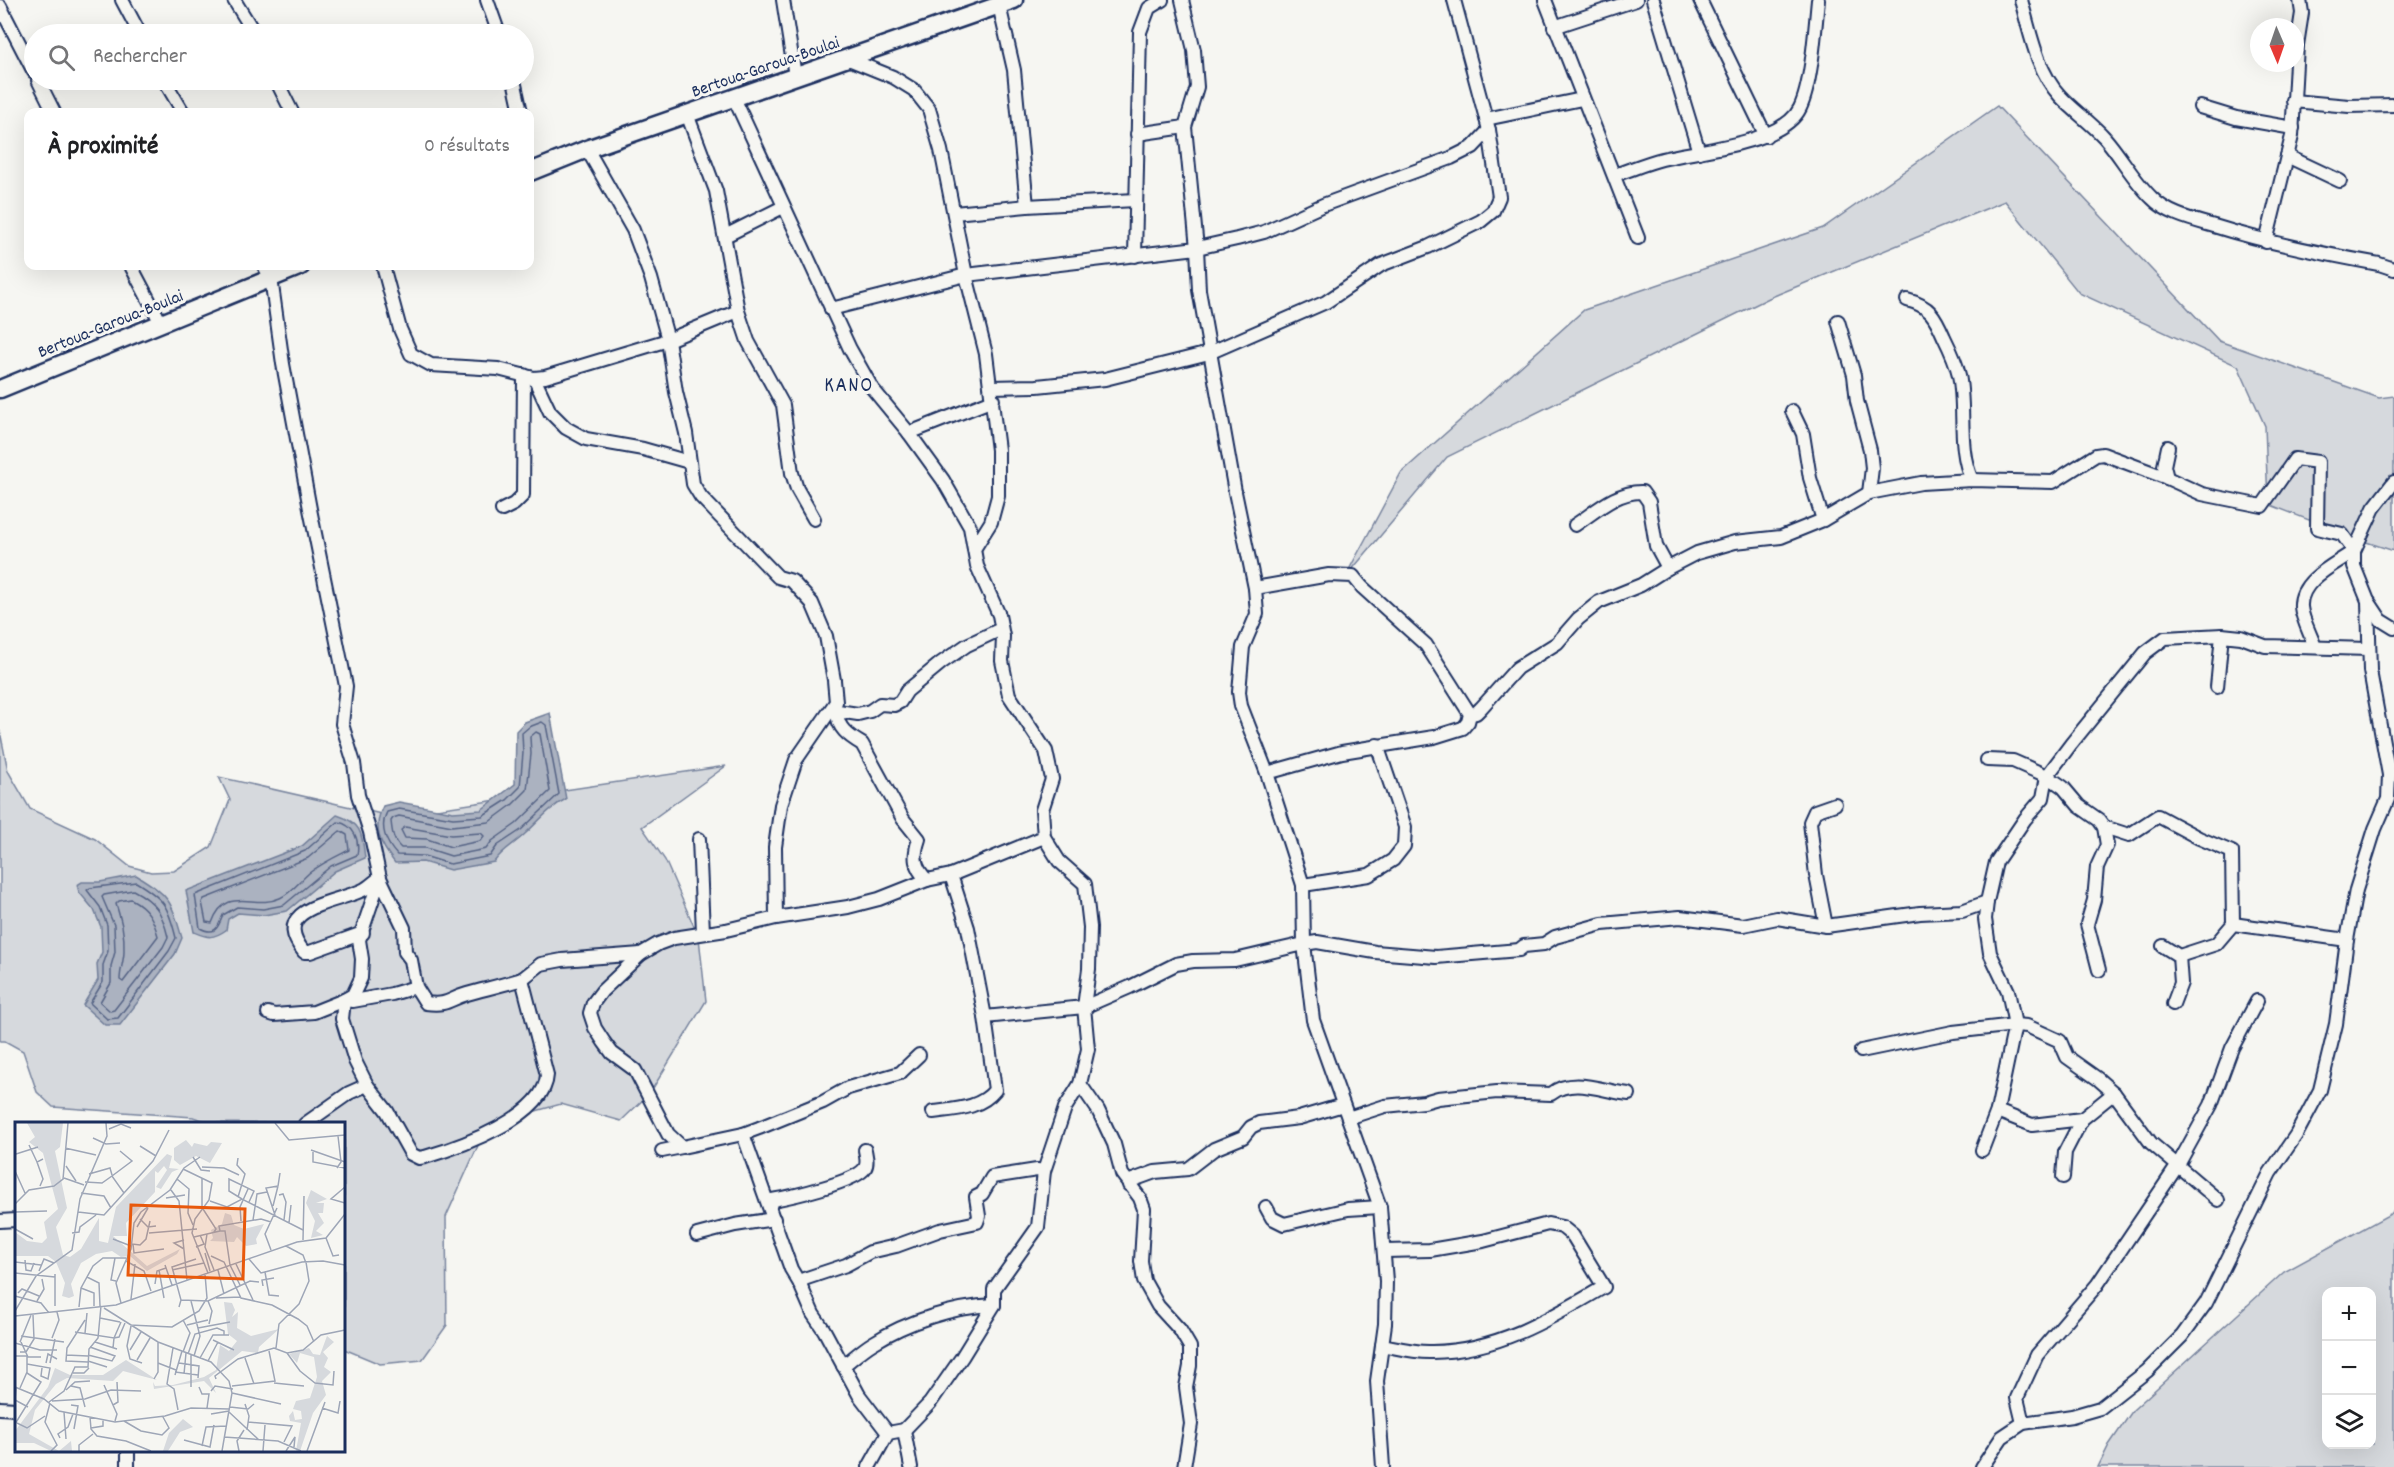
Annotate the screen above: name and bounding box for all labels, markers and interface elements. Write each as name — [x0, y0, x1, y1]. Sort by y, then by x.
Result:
north arrow — [2250, 18, 2304, 72]
search box — [24, 24, 534, 90]
street label: Bertoua-Garoua-Boulai — [688, 31, 843, 105]
icon: search — [45, 41, 78, 74]
text: Rechercher — [93, 42, 187, 73]
text: À proximité — [48, 129, 158, 166]
text: 0 résultats — [424, 133, 510, 161]
street label: Bertoua-Garoua-Boulai — [34, 285, 187, 366]
district label: KANO — [824, 372, 874, 402]
inset map — [15, 1122, 345, 1452]
map controls — [2322, 1287, 2376, 1449]
button: + — [2322, 1287, 2376, 1341]
button: − — [2322, 1341, 2376, 1395]
button: layers — [2322, 1395, 2376, 1449]

